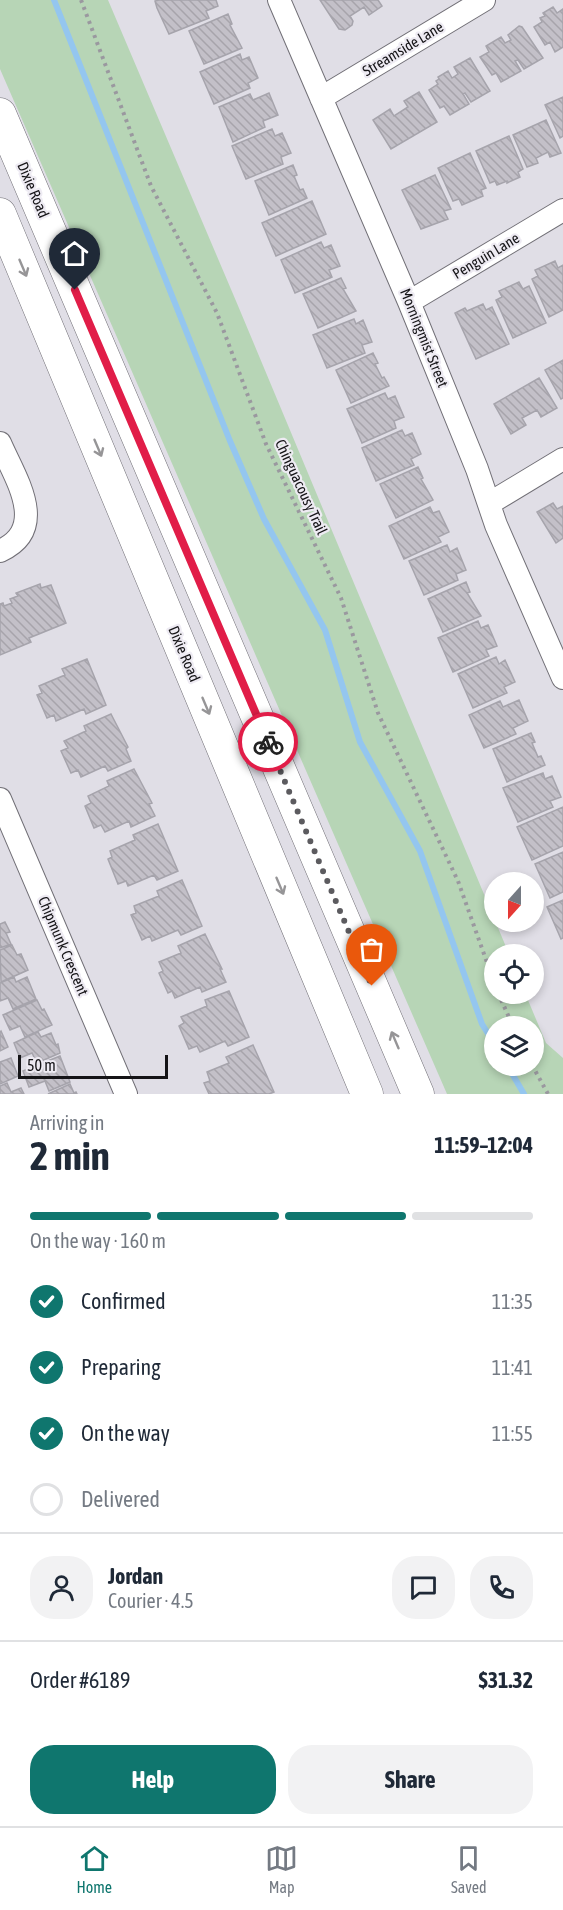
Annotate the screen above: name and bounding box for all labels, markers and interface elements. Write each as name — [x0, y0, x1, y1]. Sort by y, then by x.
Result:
street label: Streamside Lane — [359, 18, 446, 79]
street label: Dixie Road — [14, 159, 53, 220]
pin — [49, 228, 100, 290]
street label: Penguin Lane — [449, 229, 522, 282]
icon: home — [58, 237, 91, 270]
one-way arrow — [18, 259, 29, 277]
street label: Morningmist Street — [397, 286, 452, 390]
street label: Chinguacousy Trail — [272, 437, 331, 537]
one-way arrow — [93, 439, 104, 457]
street label: Dixie Road — [165, 623, 204, 684]
one-way arrow — [201, 696, 212, 714]
courier — [238, 712, 298, 772]
icon: bike — [252, 726, 285, 759]
north arrow — [484, 872, 544, 932]
map controls — [484, 872, 544, 1076]
one-way arrow — [275, 876, 286, 894]
street label: Chipmunk Crescent — [35, 894, 92, 998]
pin — [346, 924, 397, 986]
icon: bag — [355, 933, 388, 966]
button: locate — [484, 944, 544, 1004]
button: layers — [484, 1016, 544, 1076]
one-way arrow — [389, 1032, 400, 1050]
scale bar — [18, 1052, 168, 1080]
text: 50 m — [27, 1056, 56, 1074]
text: Arriving in — [30, 1111, 104, 1134]
text: 11:59–12:04 — [434, 1132, 533, 1158]
text: 2 min — [30, 1134, 110, 1178]
text: On the way · 160 m — [30, 1229, 166, 1252]
icon: check — [30, 1285, 63, 1318]
text: Confirmed — [81, 1288, 166, 1314]
text: 11:35 — [492, 1290, 533, 1313]
icon: check — [30, 1351, 63, 1384]
text: Preparing — [81, 1354, 161, 1380]
text: 11:41 — [492, 1356, 533, 1379]
icon: check — [30, 1417, 63, 1450]
text: On the way — [81, 1420, 170, 1446]
text: 11:55 — [492, 1422, 533, 1445]
text: Delivered — [81, 1486, 160, 1512]
button: person — [30, 1556, 93, 1619]
button: chat — [392, 1556, 455, 1619]
button: phone — [470, 1556, 533, 1619]
text: Jordan — [108, 1563, 163, 1589]
text: Courier · 4.5 — [108, 1589, 194, 1612]
text: Order #6189 — [30, 1667, 130, 1693]
text: $31.32 — [478, 1667, 533, 1693]
button: Help — [30, 1745, 276, 1814]
button: Share — [288, 1745, 533, 1814]
tab: Home — [77, 1842, 112, 1896]
tab: Map — [265, 1842, 298, 1896]
tab: Saved — [451, 1842, 486, 1896]

